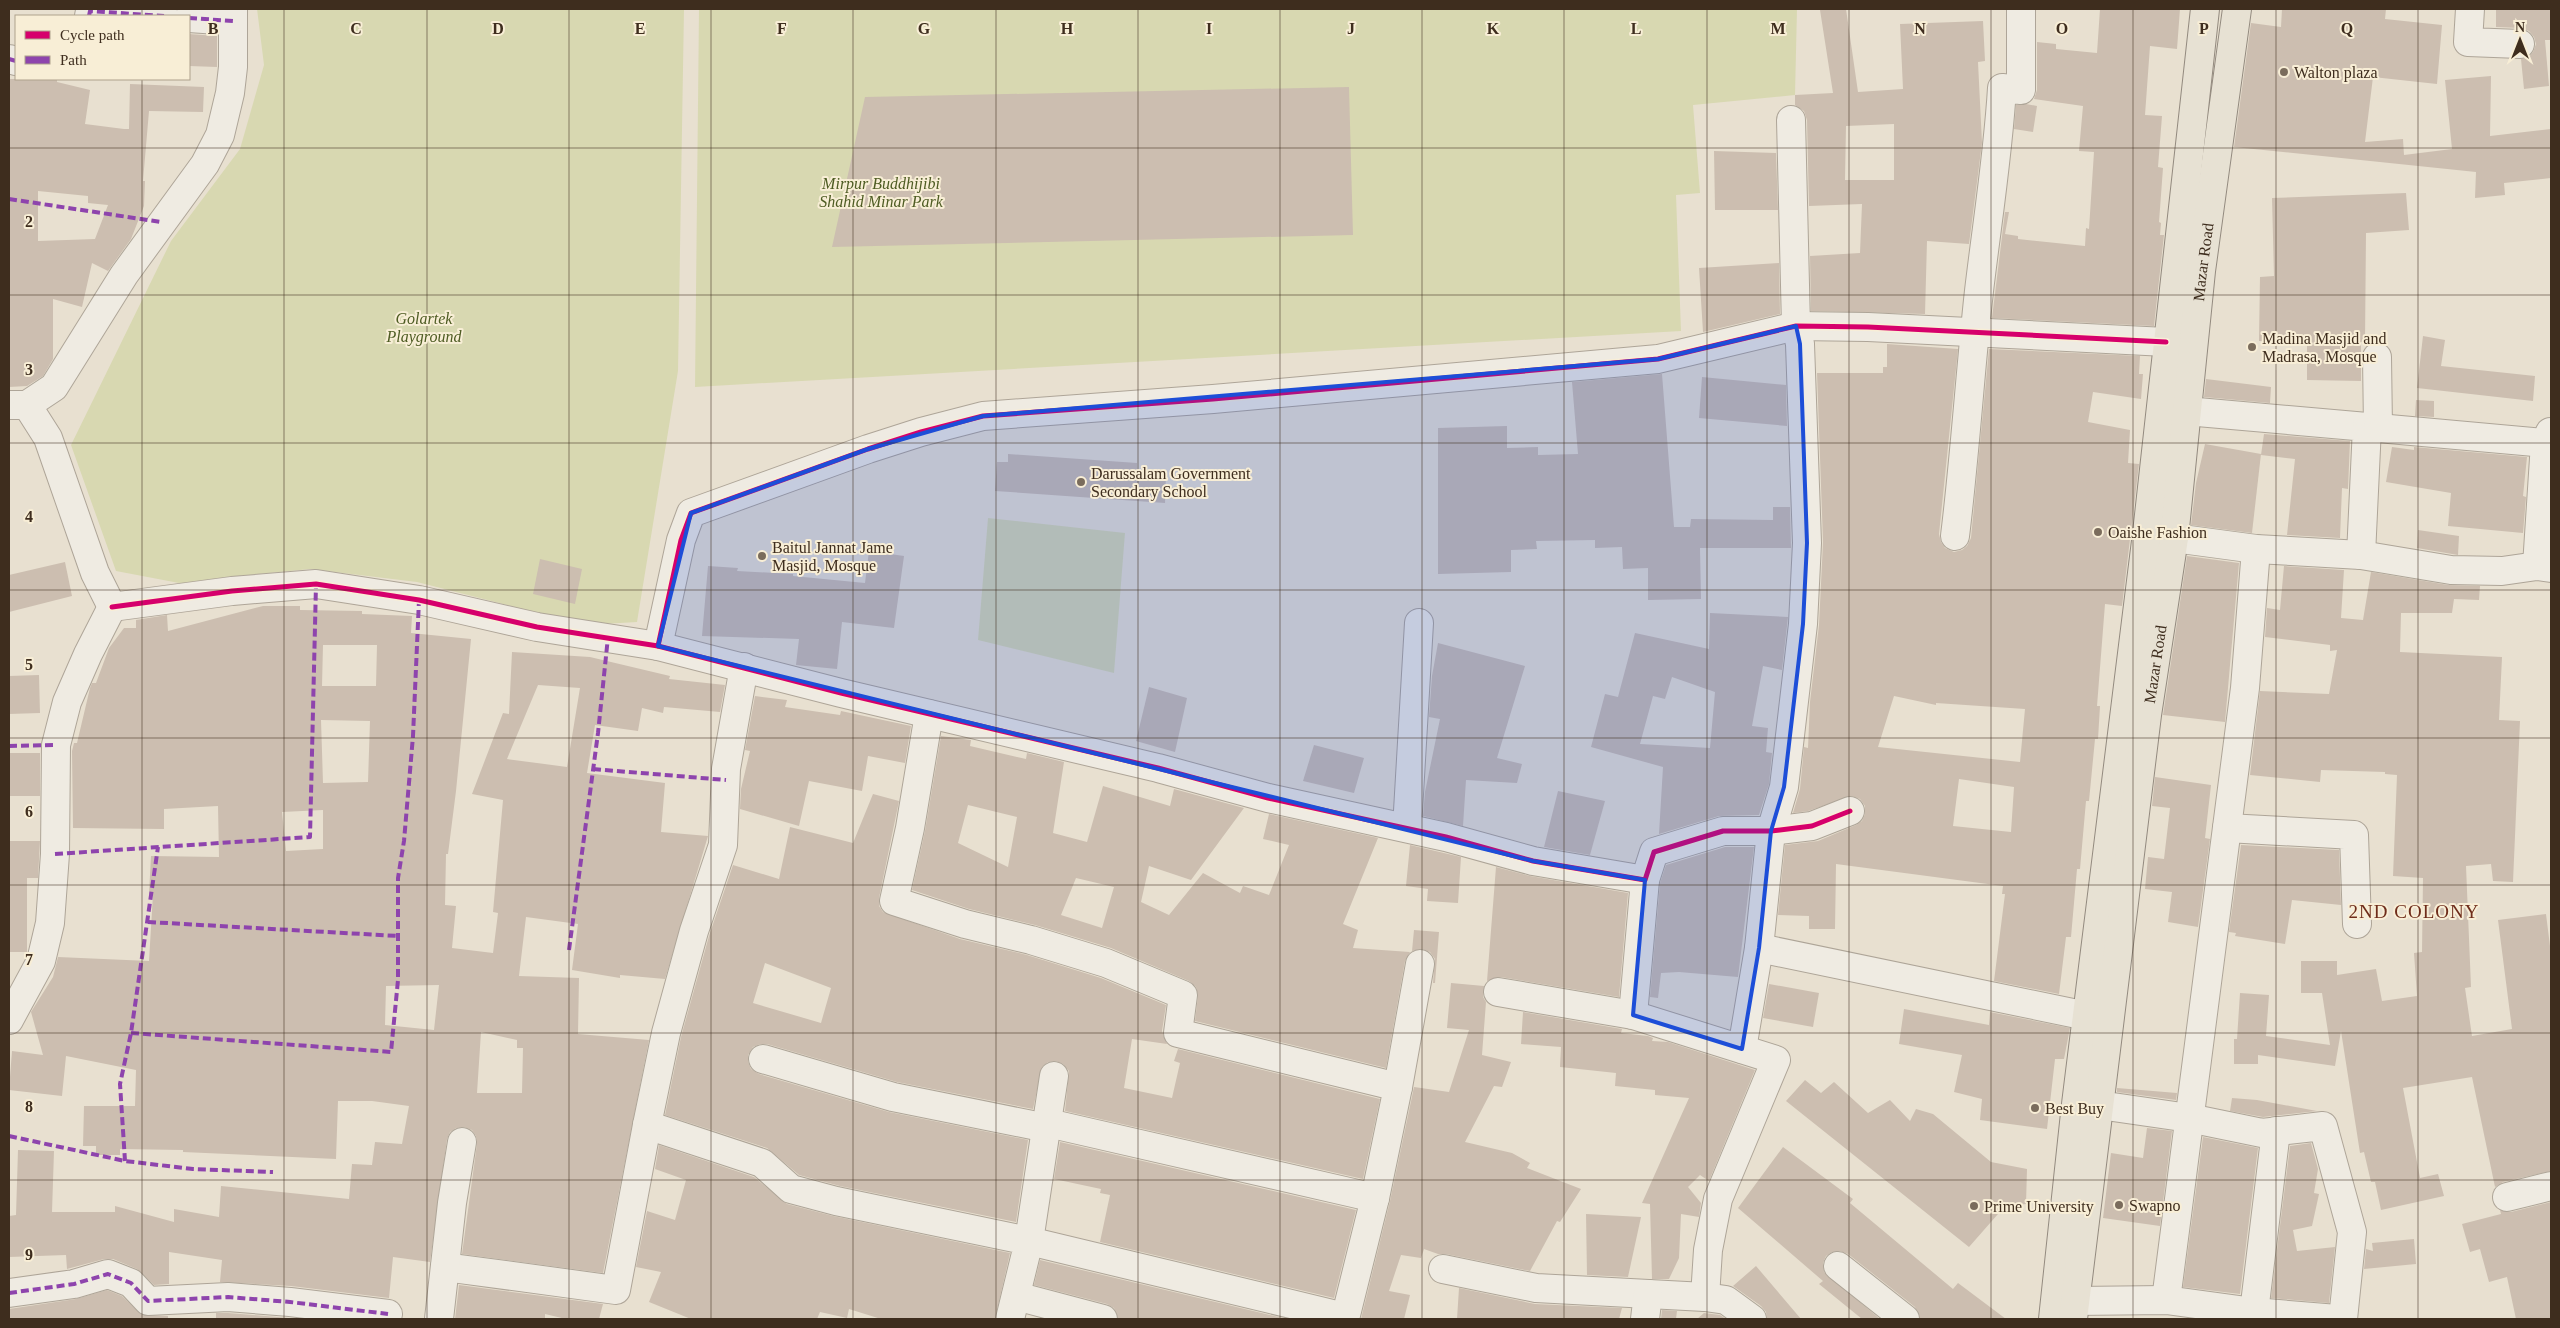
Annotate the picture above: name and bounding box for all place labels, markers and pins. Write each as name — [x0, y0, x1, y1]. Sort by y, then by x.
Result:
place label: Walton plaza — [2294, 64, 2378, 82]
marker: Walton plaza — [2278, 66, 2290, 78]
place label: Madina Masjid and Madrasa, Mosque — [2262, 330, 2386, 366]
marker: Madina Masjid and Madrasa, Mosque — [2246, 341, 2258, 353]
place label: Darussalam Government Secondary School — [1091, 465, 1251, 501]
marker: Darussalam Government Secondary School — [1075, 476, 1087, 488]
place label: Oaishe Fashion — [2108, 524, 2207, 541]
marker: Oaishe Fashion — [2092, 526, 2104, 538]
place label: Baitul Jannat Jame Masjid, Mosque — [772, 539, 893, 575]
marker: Baitul Jannat Jame Masjid, Mosque — [756, 550, 768, 562]
place label: Best Buy — [2045, 1100, 2104, 1118]
marker: Best Buy — [2029, 1102, 2041, 1114]
place label: Swapno — [2129, 1197, 2181, 1215]
place label: Prime University — [1984, 1198, 2094, 1216]
marker: Swapno — [2113, 1199, 2125, 1211]
marker: Prime University — [1968, 1200, 1980, 1212]

